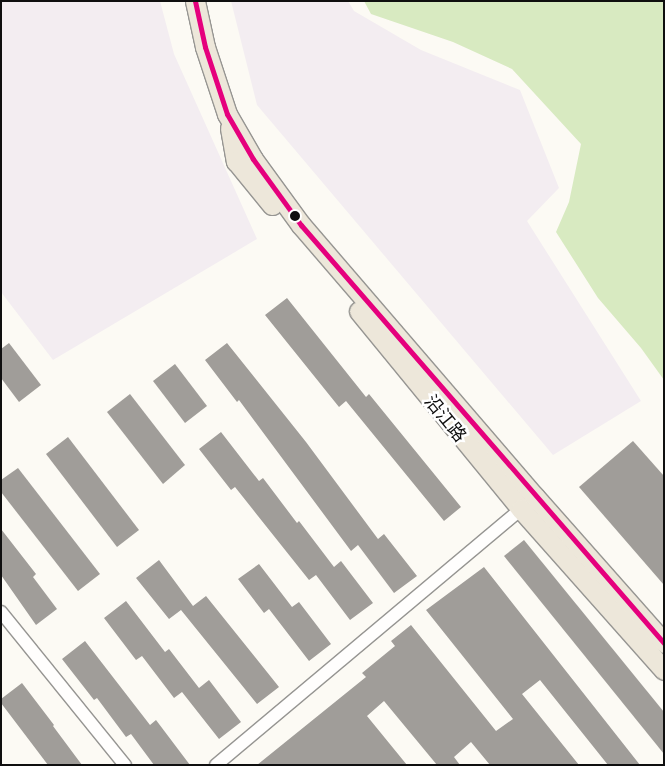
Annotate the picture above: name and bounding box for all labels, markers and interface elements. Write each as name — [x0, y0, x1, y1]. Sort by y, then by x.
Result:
unlabelled marker — [290, 211, 300, 221]
street label: 沿江路 — [421, 390, 471, 446]

